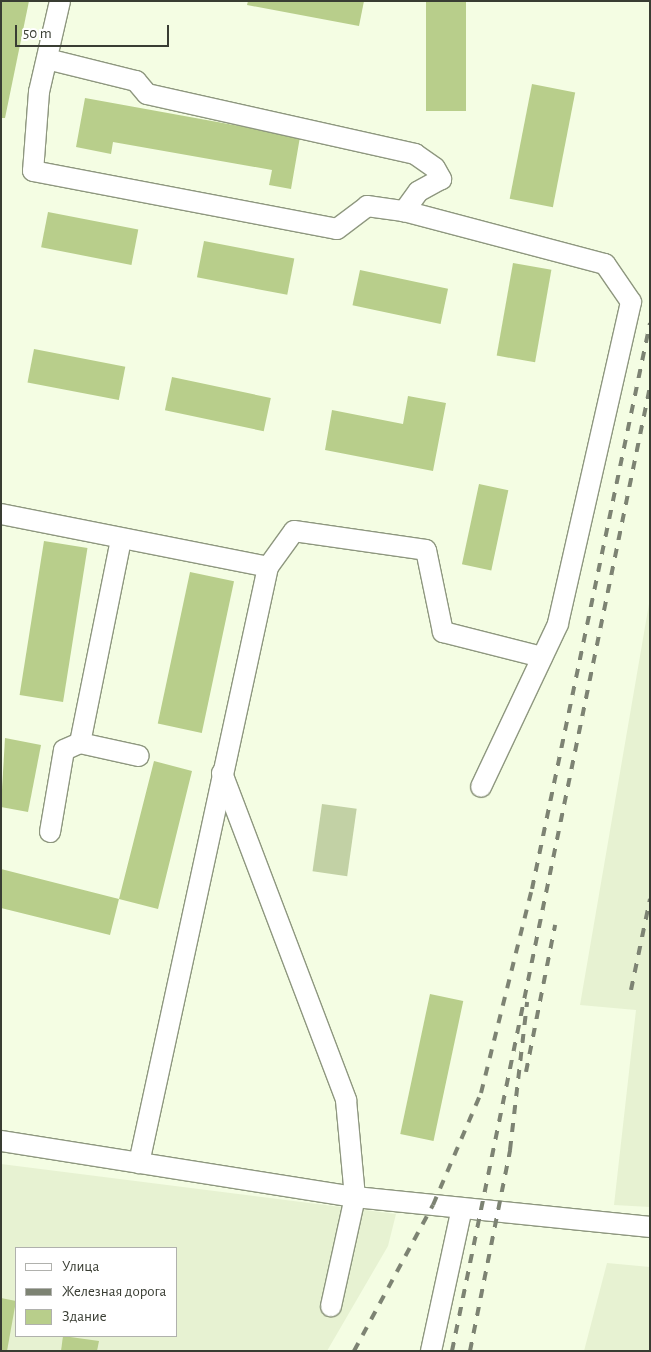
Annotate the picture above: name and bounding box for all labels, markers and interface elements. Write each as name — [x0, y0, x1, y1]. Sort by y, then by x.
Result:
scale bar — [18, 15, 171, 47]
text: 50 m — [23, 26, 52, 41]
legend — [15, 1247, 178, 1337]
text: Улица — [62, 1259, 99, 1274]
text: Железная дорога — [62, 1284, 166, 1299]
text: Здание — [62, 1309, 107, 1324]

